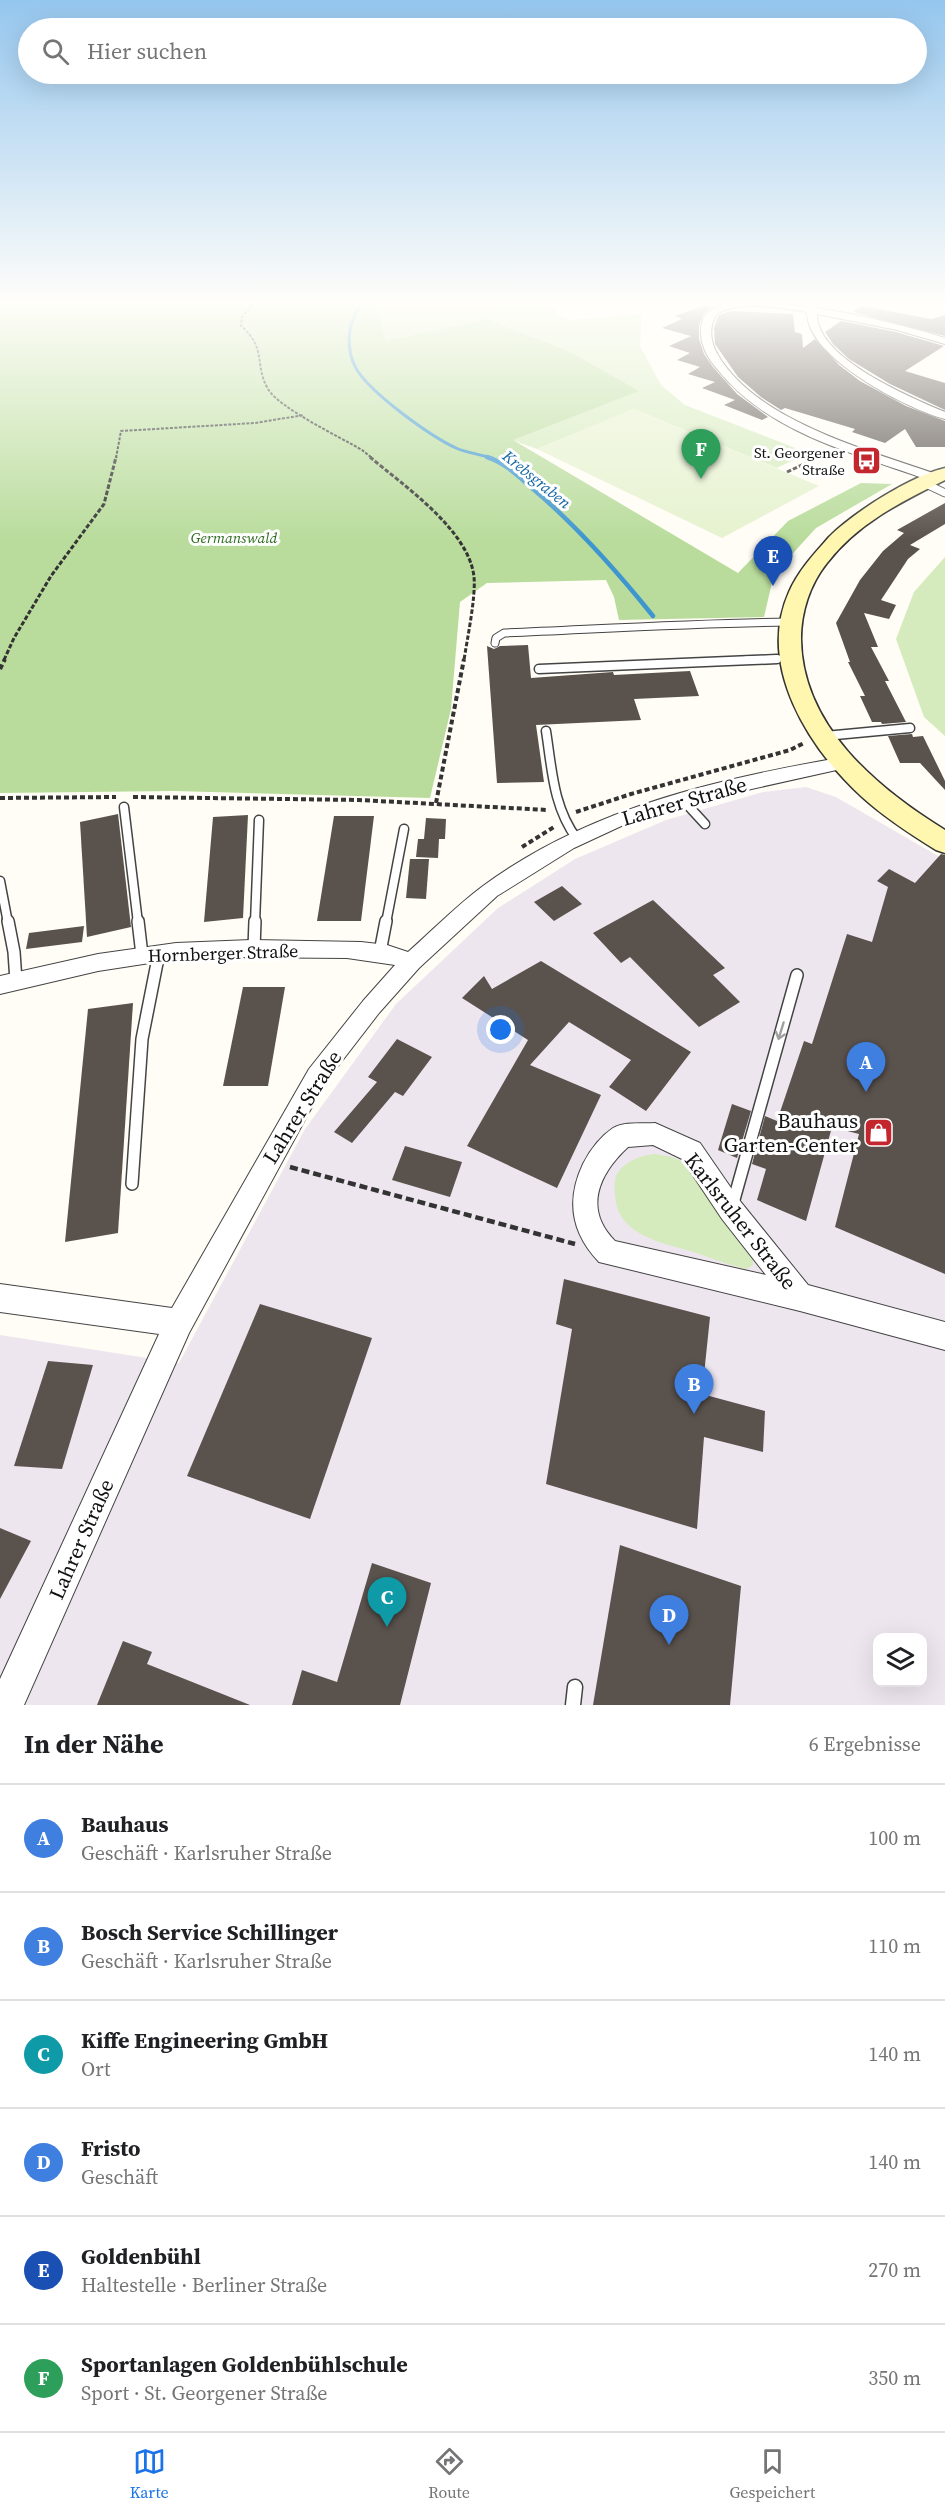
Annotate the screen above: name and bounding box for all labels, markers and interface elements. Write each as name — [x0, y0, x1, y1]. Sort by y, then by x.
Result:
search box — [18, 18, 927, 84]
icon: search — [39, 35, 72, 68]
text: Hier suchen — [87, 36, 207, 66]
pin: F — [682, 430, 720, 479]
place label: St. Georgener Straße — [754, 442, 846, 480]
water label: Krebsgraben — [498, 444, 576, 513]
bus stop icon: St. Georgener Straße — [850, 445, 882, 477]
park label: Germanswald — [191, 527, 277, 548]
pin: E — [754, 536, 792, 586]
street label: Lahrer Straße — [618, 769, 750, 833]
street label: Hornberger Straße — [147, 938, 299, 968]
your location — [486, 1015, 515, 1044]
one-way arrow — [775, 1021, 786, 1040]
pin: A — [846, 1042, 886, 1092]
street label: Lahrer Straße — [256, 1045, 348, 1169]
place label: Bauhaus Garten-Center — [724, 1106, 858, 1159]
shop icon: Bauhaus Garten-Center — [863, 1116, 895, 1148]
street label: Karlsruher Straße — [678, 1146, 804, 1296]
pin: B — [674, 1364, 714, 1414]
street label: Lahrer Straße — [42, 1474, 120, 1604]
pin: C — [368, 1578, 406, 1627]
pin: D — [650, 1596, 688, 1645]
map controls — [873, 1633, 927, 1687]
button: layers — [873, 1633, 927, 1687]
text: In der Nähe — [24, 1726, 164, 1762]
text: 6 Ergebnisse — [809, 1730, 921, 1758]
text: Bauhaus — [81, 1809, 168, 1839]
text: A — [37, 1824, 50, 1852]
text: 100 m — [868, 1824, 921, 1852]
text: Geschäft · Karlsruher Straße — [81, 1839, 332, 1867]
text: Bosch Service Schillinger — [81, 1917, 338, 1947]
text: B — [37, 1932, 50, 1960]
text: 110 m — [868, 1932, 921, 1960]
text: Geschäft · Karlsruher Straße — [81, 1947, 332, 1975]
text: Kiffe Engineering GmbH — [81, 2025, 328, 2055]
text: C — [37, 2040, 50, 2068]
text: 140 m — [868, 2040, 921, 2068]
text: Ort — [81, 2055, 110, 2083]
text: Fristo — [81, 2133, 140, 2163]
text: D — [36, 2148, 51, 2176]
text: 140 m — [868, 2148, 921, 2176]
text: Geschäft — [81, 2163, 158, 2191]
text: Goldenbühl — [81, 2241, 201, 2271]
text: E — [38, 2256, 49, 2284]
text: 270 m — [868, 2256, 921, 2284]
text: Haltestelle · Berliner Straße — [81, 2271, 327, 2299]
text: Sportanlagen Goldenbühlschule — [81, 2349, 408, 2379]
text: F — [38, 2364, 49, 2392]
text: 350 m — [868, 2364, 921, 2392]
text: Sport · St. Georgener Straße — [81, 2379, 327, 2407]
tab: Karte — [130, 2445, 169, 2503]
tab: Route — [428, 2445, 470, 2503]
tab: Gespeichert — [729, 2445, 815, 2503]

